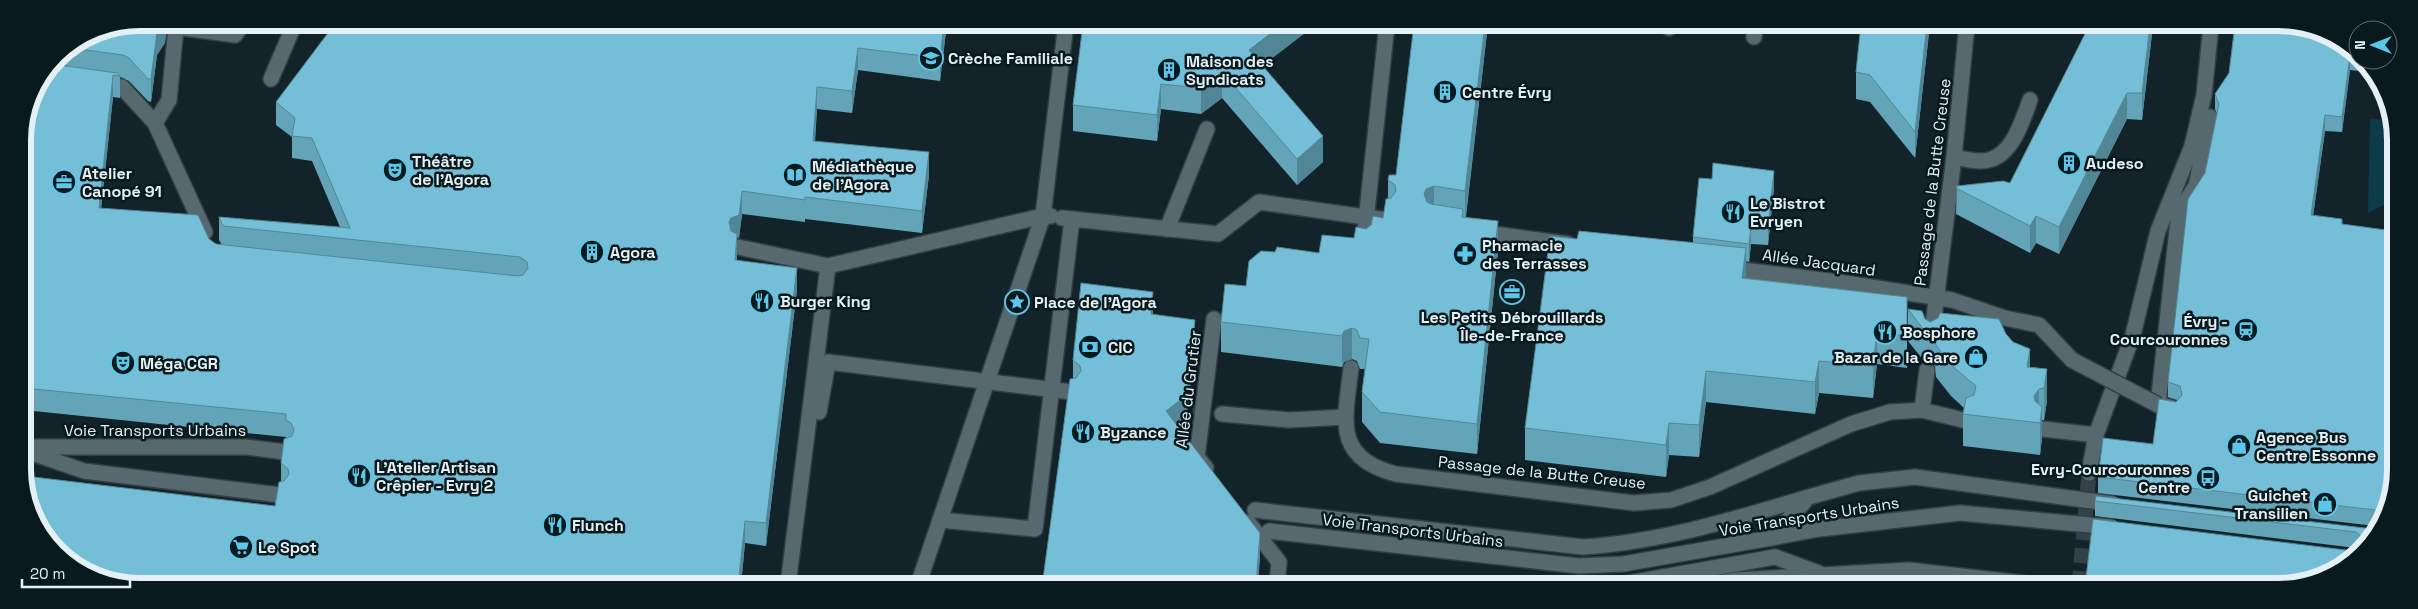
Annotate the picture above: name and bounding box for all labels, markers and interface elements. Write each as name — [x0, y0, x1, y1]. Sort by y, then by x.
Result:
north arrow — [2348, 20, 2398, 70]
text: N — [2351, 40, 2369, 50]
school or university icon: Crèche Familiale — [918, 45, 944, 71]
place label: Crèche Familiale — [948, 48, 1073, 69]
place label: Maison des Syndicats — [1186, 51, 1274, 90]
building icon: Maison des Syndicats — [1156, 57, 1182, 83]
street label: Passage de la Butte Creuse — [1909, 77, 1956, 287]
building icon: Centre Évry — [1432, 79, 1458, 105]
place label: Centre Évry — [1462, 82, 1552, 103]
building icon: Audeso — [2056, 150, 2082, 176]
place label: Théâtre de l'Agora — [412, 151, 489, 190]
place label: Audeso — [2086, 153, 2144, 174]
place label: Médiathèque de l'Agora — [812, 156, 914, 195]
theatre icon: Théâtre de l'Agora — [382, 157, 408, 183]
library icon: Médiathèque de l'Agora — [782, 162, 808, 188]
place label: Atelier Canopé 91 — [82, 163, 162, 202]
office icon: Atelier Canopé 91 — [51, 169, 77, 195]
place label: Le Bistrot Evryen — [1750, 193, 1825, 232]
restaurant icon: Le Bistrot Evryen — [1720, 199, 1746, 225]
place label: Pharmacie des Terrasses — [1482, 235, 1587, 274]
building icon: Agora — [579, 239, 605, 265]
pharmacy icon: Pharmacie des Terrasses — [1452, 241, 1478, 267]
place label: Agora — [610, 242, 656, 263]
street label: Allée Jacquard — [1761, 244, 1877, 281]
office icon: Les Petits Débrouillards Île-de-France — [1499, 279, 1525, 305]
restaurant icon: Burger King — [749, 288, 775, 314]
place icon: Place de l'Agora — [1004, 289, 1030, 315]
place label: Burger King — [780, 291, 871, 312]
place label: Place de l'Agora — [1034, 292, 1157, 313]
place label: Les Petits Débrouillards Île-de-France — [1421, 307, 1603, 346]
place label: Évry - Courcouronnes — [2110, 311, 2228, 350]
station icon: Évry - Courcouronnes — [2233, 317, 2259, 343]
restaurant icon: Bosphore — [1872, 319, 1898, 345]
place label: Bosphore — [1902, 322, 1976, 343]
street label: Allée du Grutier — [1171, 329, 1206, 449]
bank icon: CIC — [1077, 334, 1103, 360]
place label: CIC — [1108, 337, 1133, 358]
shop icon: Bazar de la Gare — [1963, 344, 1989, 370]
place label: Bazar de la Gare — [1834, 347, 1958, 368]
theatre icon: Méga CGR — [110, 350, 136, 376]
place label: Méga CGR — [140, 353, 218, 374]
restaurant icon: Byzance — [1070, 419, 1096, 445]
street label: Voie Transports Urbains — [64, 420, 246, 441]
place label: Byzance — [1100, 422, 1166, 443]
place label: Agence Bus Centre Essonne — [2256, 427, 2376, 466]
shop icon: Agence Bus Centre Essonne — [2226, 433, 2252, 459]
street label: Passage de la Butte Creuse — [1437, 451, 1647, 494]
place label: L'Atelier Artisan Crêpier - Evry 2 — [376, 457, 496, 496]
place label: Evry-Courcouronnes Centre — [2031, 459, 2190, 498]
restaurant icon: L'Atelier Artisan Crêpier - Evry 2 — [346, 463, 372, 489]
bus stop icon: Evry-Courcouronnes Centre — [2195, 465, 2221, 491]
place label: Guichet Transilien — [2234, 485, 2308, 524]
shop icon: Guichet Transilien — [2312, 491, 2338, 517]
street label: Voie Transports Urbains — [1717, 492, 1901, 541]
street label: Voie Transports Urbains — [1321, 509, 1505, 552]
restaurant icon: Flunch — [542, 512, 568, 538]
place label: Flunch — [572, 515, 624, 536]
supermarket icon: Le Spot — [228, 534, 254, 560]
place label: Le Spot — [258, 537, 317, 558]
scale bar — [22, 556, 130, 588]
text: 20 m — [30, 564, 65, 583]

